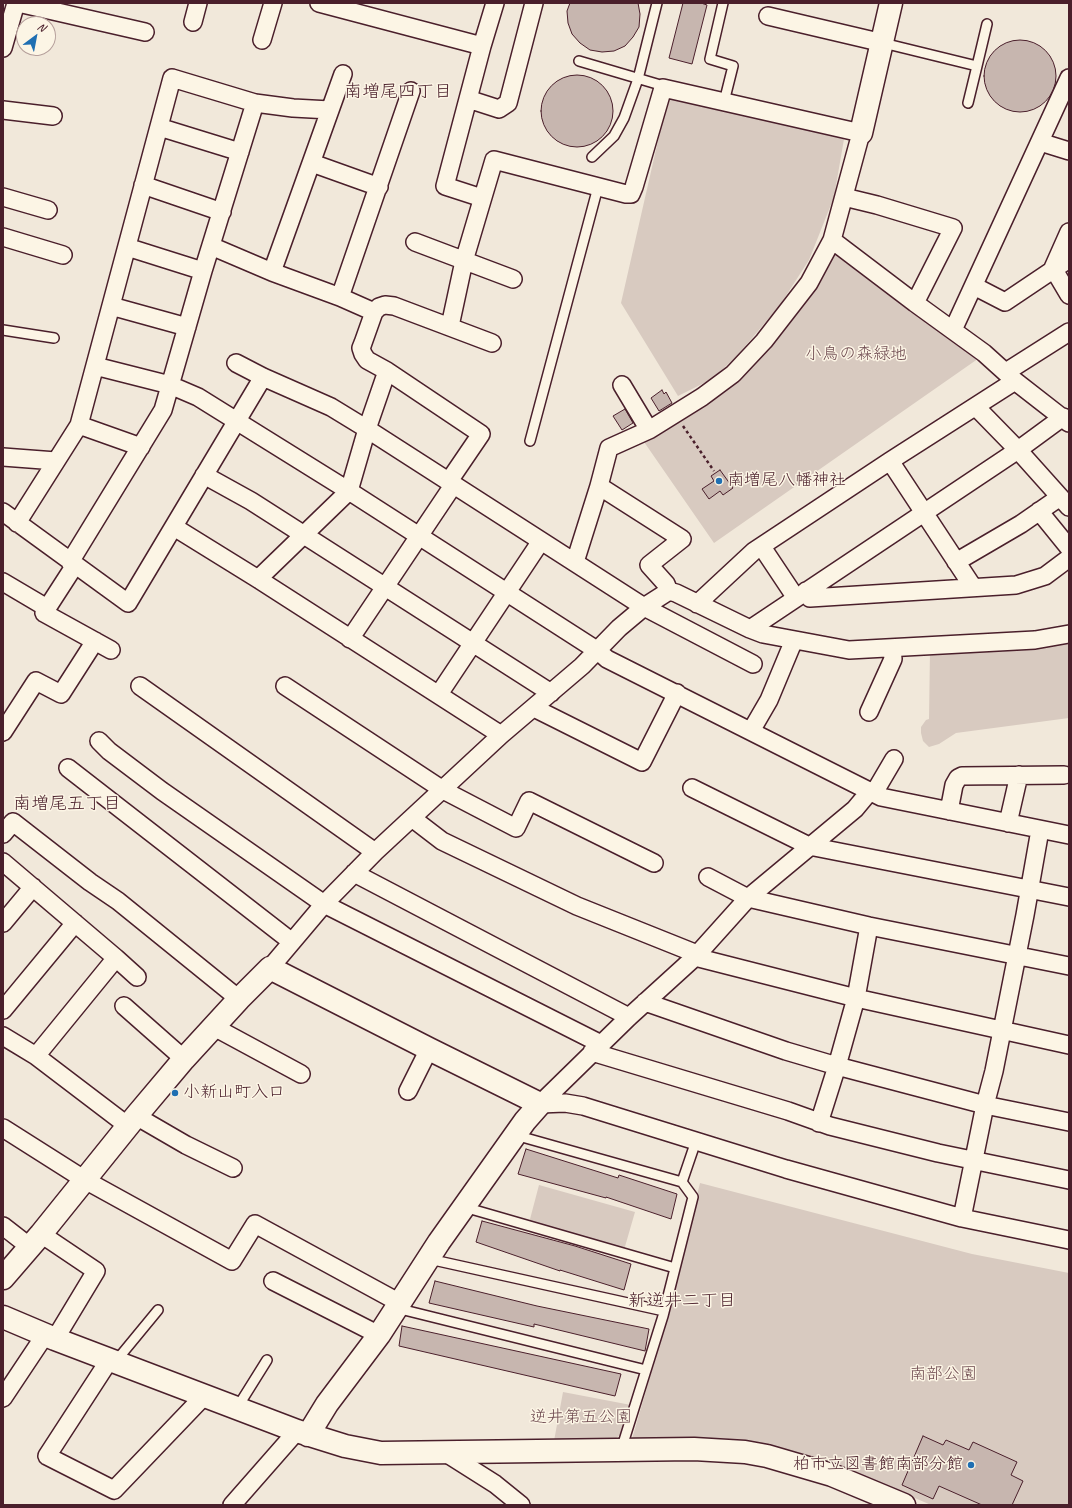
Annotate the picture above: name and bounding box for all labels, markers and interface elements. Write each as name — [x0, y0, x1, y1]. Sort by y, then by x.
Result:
north arrow — [16, 16, 56, 56]
text: N — [35, 19, 48, 34]
district label: 南増尾四丁目 — [344, 81, 452, 103]
park label: 小鳥の森緑地 — [805, 345, 907, 365]
place label: 南増尾八幡神社 — [727, 471, 846, 491]
marker: 南増尾八幡神社 — [714, 476, 724, 486]
district label: 南増尾五丁目 — [13, 793, 121, 815]
place label: 小新山町入口 — [183, 1083, 285, 1103]
marker: 小新山町入口 — [170, 1088, 180, 1098]
district label: 新逆井二丁目 — [628, 1290, 736, 1312]
park label: 南部公園 — [909, 1365, 977, 1385]
park label: 逆井第五公園 — [530, 1408, 632, 1428]
place label: 柏市立図書館南部分館 — [793, 1455, 963, 1475]
marker: 柏市立図書館南部分館 — [966, 1460, 976, 1470]

